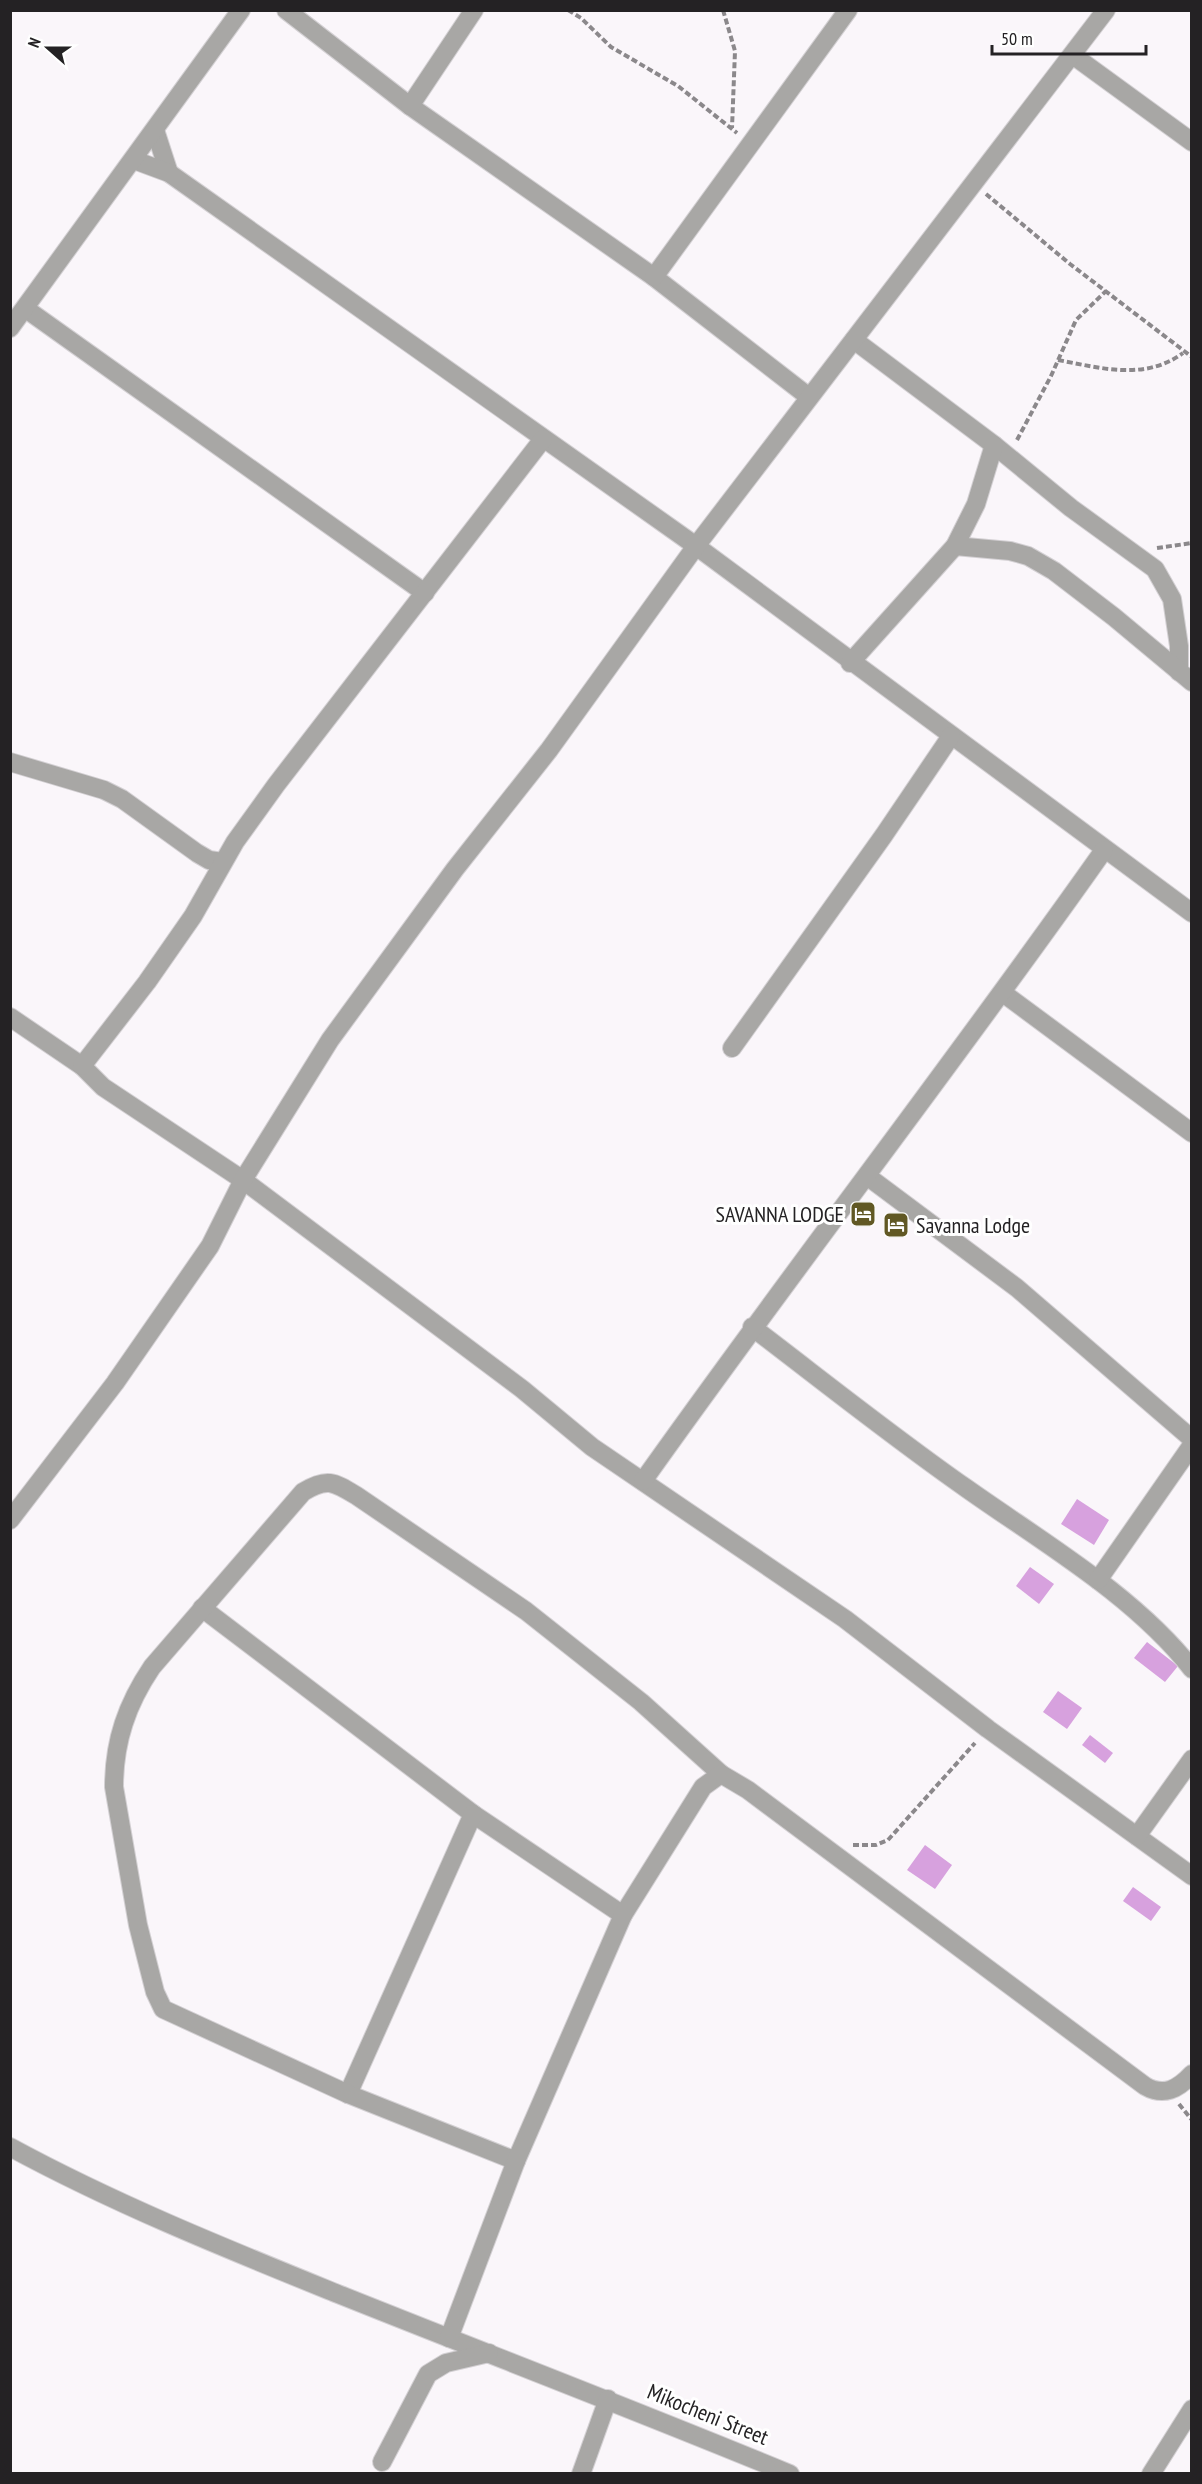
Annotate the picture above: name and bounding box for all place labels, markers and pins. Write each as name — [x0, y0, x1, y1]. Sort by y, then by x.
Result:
hotel icon: SAVANNA LODGE — [848, 1199, 878, 1229]
place label: SAVANNA LODGE — [716, 1200, 844, 1228]
hotel icon: Savanna Lodge — [881, 1210, 911, 1240]
place label: Savanna Lodge — [916, 1211, 1030, 1239]

